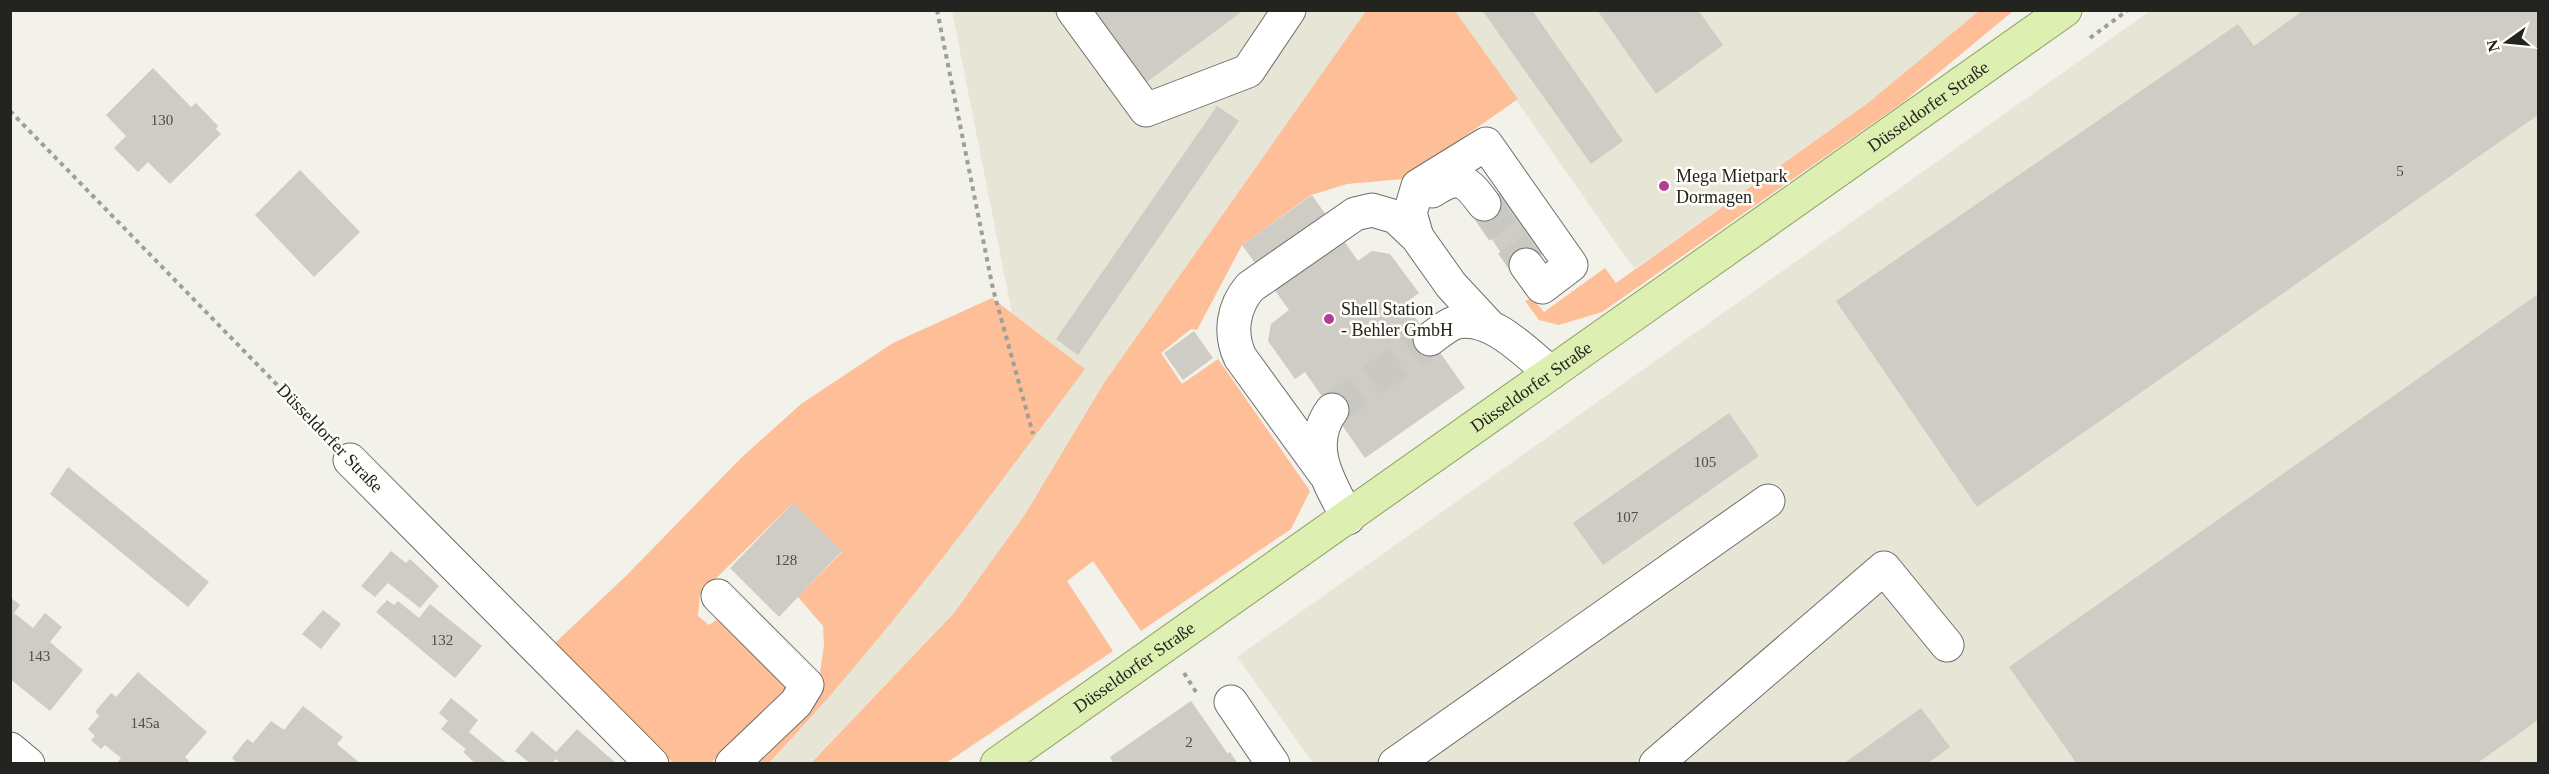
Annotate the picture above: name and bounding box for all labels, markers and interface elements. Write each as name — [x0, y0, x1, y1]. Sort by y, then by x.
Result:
north arrow — [2477, 12, 2537, 72]
text: N — [2483, 38, 2503, 54]
street label: Düsseldorfer Straße — [1864, 57, 1993, 156]
house number: 130 — [151, 112, 173, 128]
house number: 5 — [2396, 163, 2404, 179]
place label: Mega Mietpark Dormagen — [1676, 166, 1787, 207]
marker: Mega Mietpark Dormagen — [1657, 179, 1671, 193]
place label: Shell Station - Behler GmbH — [1341, 299, 1453, 340]
marker: Shell Station - Behler GmbH — [1322, 312, 1336, 326]
street label: Düsseldorfer Straße — [1467, 337, 1596, 436]
street label: Düsseldorfer Straße — [273, 379, 387, 497]
house number: 105 — [1694, 454, 1716, 470]
house number: 107 — [1616, 509, 1639, 525]
house number: 128 — [775, 552, 797, 568]
street label: Düsseldorfer Straße — [1070, 618, 1199, 717]
house number: 132 — [431, 632, 453, 648]
house number: 143 — [28, 648, 50, 664]
house number: 145a — [130, 715, 160, 731]
house number: 2 — [1185, 734, 1193, 750]

